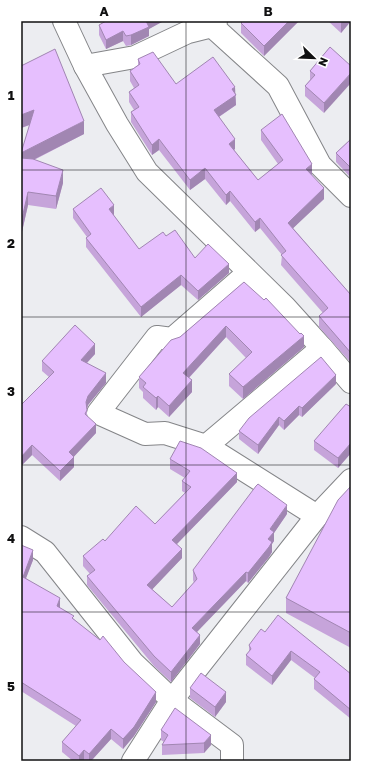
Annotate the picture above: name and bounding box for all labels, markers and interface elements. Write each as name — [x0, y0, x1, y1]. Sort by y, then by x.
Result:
text: A — [99, 3, 109, 19]
text: B — [263, 3, 273, 19]
north arrow — [294, 38, 334, 78]
text: N — [316, 56, 331, 68]
text: 1 — [8, 87, 15, 103]
text: 2 — [7, 235, 15, 251]
text: 3 — [7, 383, 15, 399]
text: 4 — [7, 530, 15, 546]
text: 5 — [7, 678, 15, 694]

